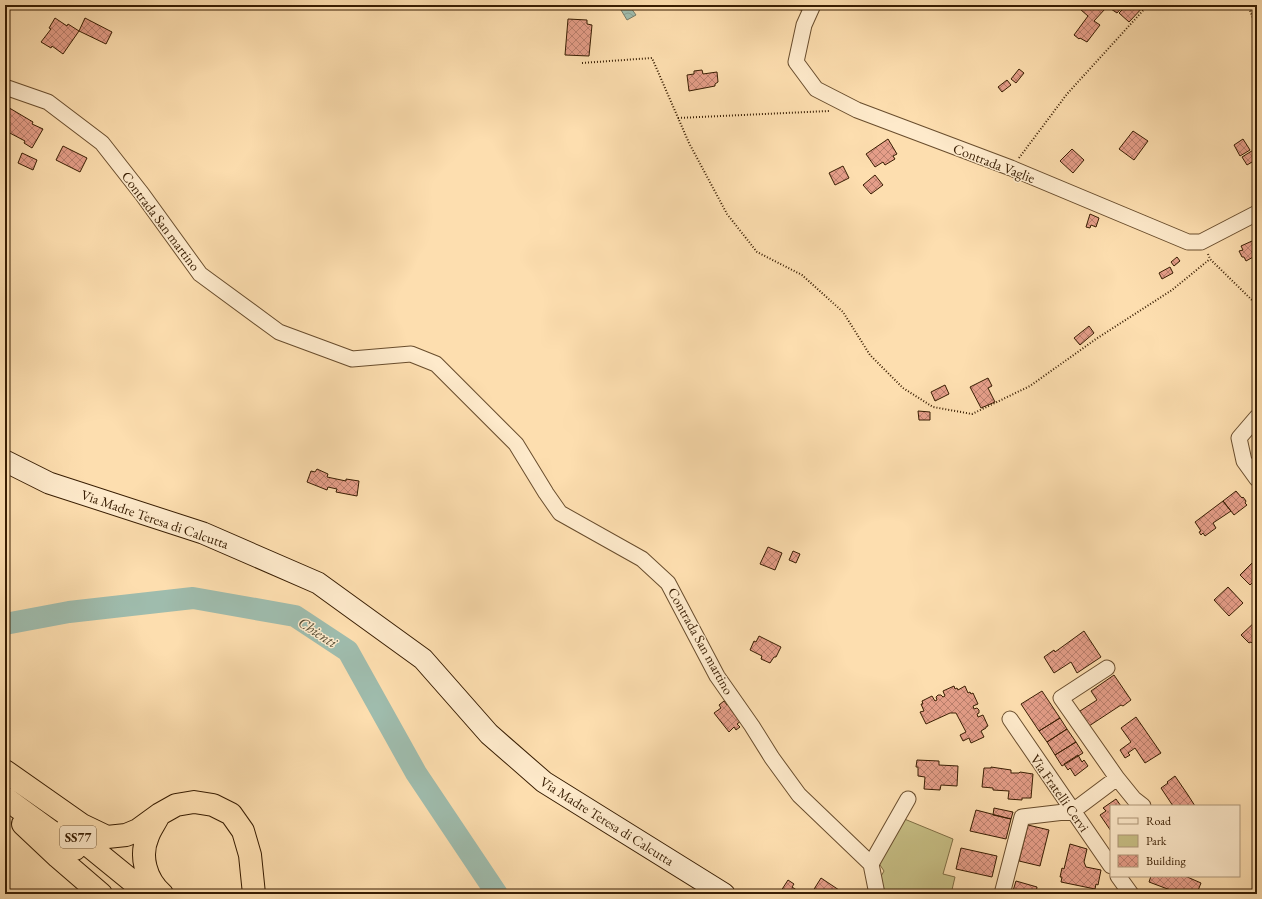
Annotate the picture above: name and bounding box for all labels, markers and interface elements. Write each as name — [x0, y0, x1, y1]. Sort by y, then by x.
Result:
street label: Contrada Vaglie — [950, 139, 1038, 187]
street label: Contrada San martino — [118, 168, 204, 274]
street label: Via Madre Teresa di Calcutta — [79, 485, 232, 553]
street label: Contrada San martino — [664, 584, 738, 698]
water label: Chienti — [295, 612, 342, 652]
street label: Via Fratelli Cervi — [1027, 751, 1094, 836]
street label: Via Madre Teresa di Calcutta — [537, 772, 678, 870]
legend — [1110, 805, 1240, 877]
text: Road — [1146, 813, 1172, 829]
road number: SS77 — [60, 826, 96, 848]
text: Park — [1146, 833, 1167, 849]
text: Building — [1146, 853, 1187, 869]

